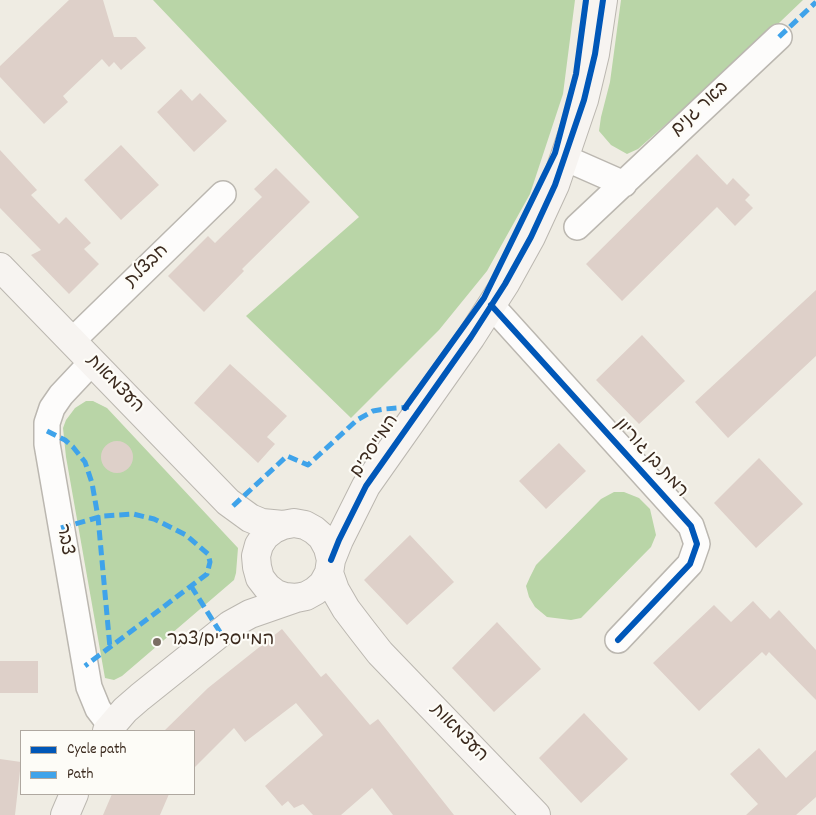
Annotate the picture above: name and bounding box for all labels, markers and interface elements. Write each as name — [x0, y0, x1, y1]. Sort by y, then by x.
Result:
street label: באר גנים — [668, 78, 734, 142]
street label: חבצלת — [122, 241, 174, 293]
street label: העצמאות — [81, 351, 147, 419]
street label: המייסדים — [347, 412, 405, 482]
street label: רמת בן גוריון — [609, 415, 691, 503]
street label: צבר — [50, 523, 76, 557]
place label: המייסדים/צבר — [167, 631, 274, 653]
marker: המייסדים/צבר — [151, 636, 163, 648]
street label: העצמאות — [425, 700, 491, 768]
legend — [20, 730, 195, 795]
text: Cycle path — [67, 739, 126, 761]
text: Path — [67, 764, 93, 786]

